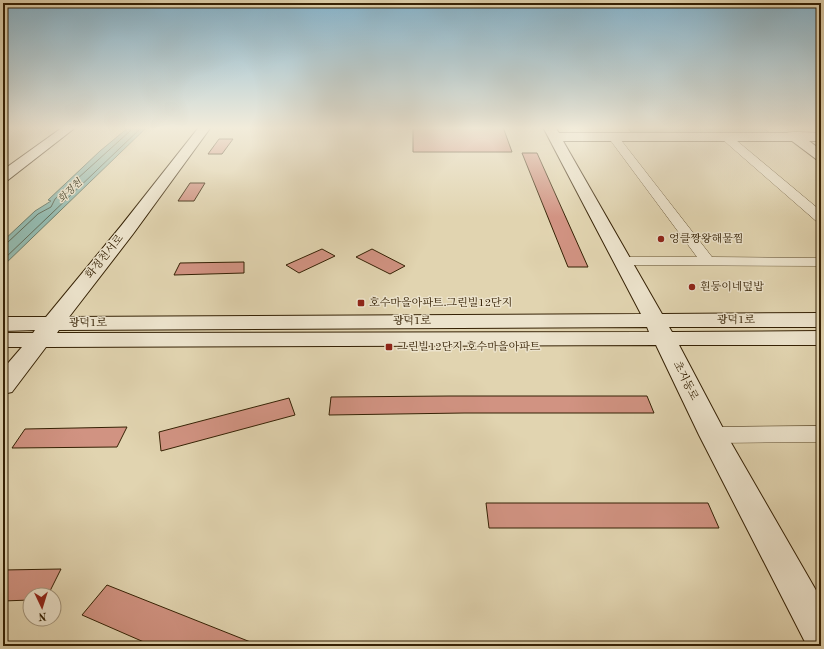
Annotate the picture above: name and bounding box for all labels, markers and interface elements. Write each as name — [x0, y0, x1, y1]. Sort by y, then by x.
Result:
water label: 화정천 — [55, 176, 85, 205]
street label: 화정천서로 — [83, 232, 126, 281]
place label: 엉클짱왕해물찜 — [669, 233, 743, 245]
marker: 엉클짱왕해물찜 — [656, 234, 666, 244]
place label: 흰둥이네덮밥 — [700, 280, 764, 293]
marker: 흰둥이네덮밥 — [687, 282, 697, 292]
place label: 호수마을아파트.그린빌12단지 — [369, 296, 512, 309]
marker: 호수마을아파트.그린빌12단지 — [356, 298, 366, 308]
street label: 광덕1로 — [717, 314, 755, 326]
street label: 광덕1로 — [393, 315, 431, 327]
street label: 광덕1로 — [69, 317, 107, 329]
place label: 그린빌12단지.호수마을아파트 — [397, 340, 541, 353]
marker: 그린빌12단지.호수마을아파트 — [384, 342, 394, 352]
street label: 초지동로 — [670, 359, 701, 403]
north arrow — [22, 587, 62, 627]
text: N — [37, 610, 47, 621]

